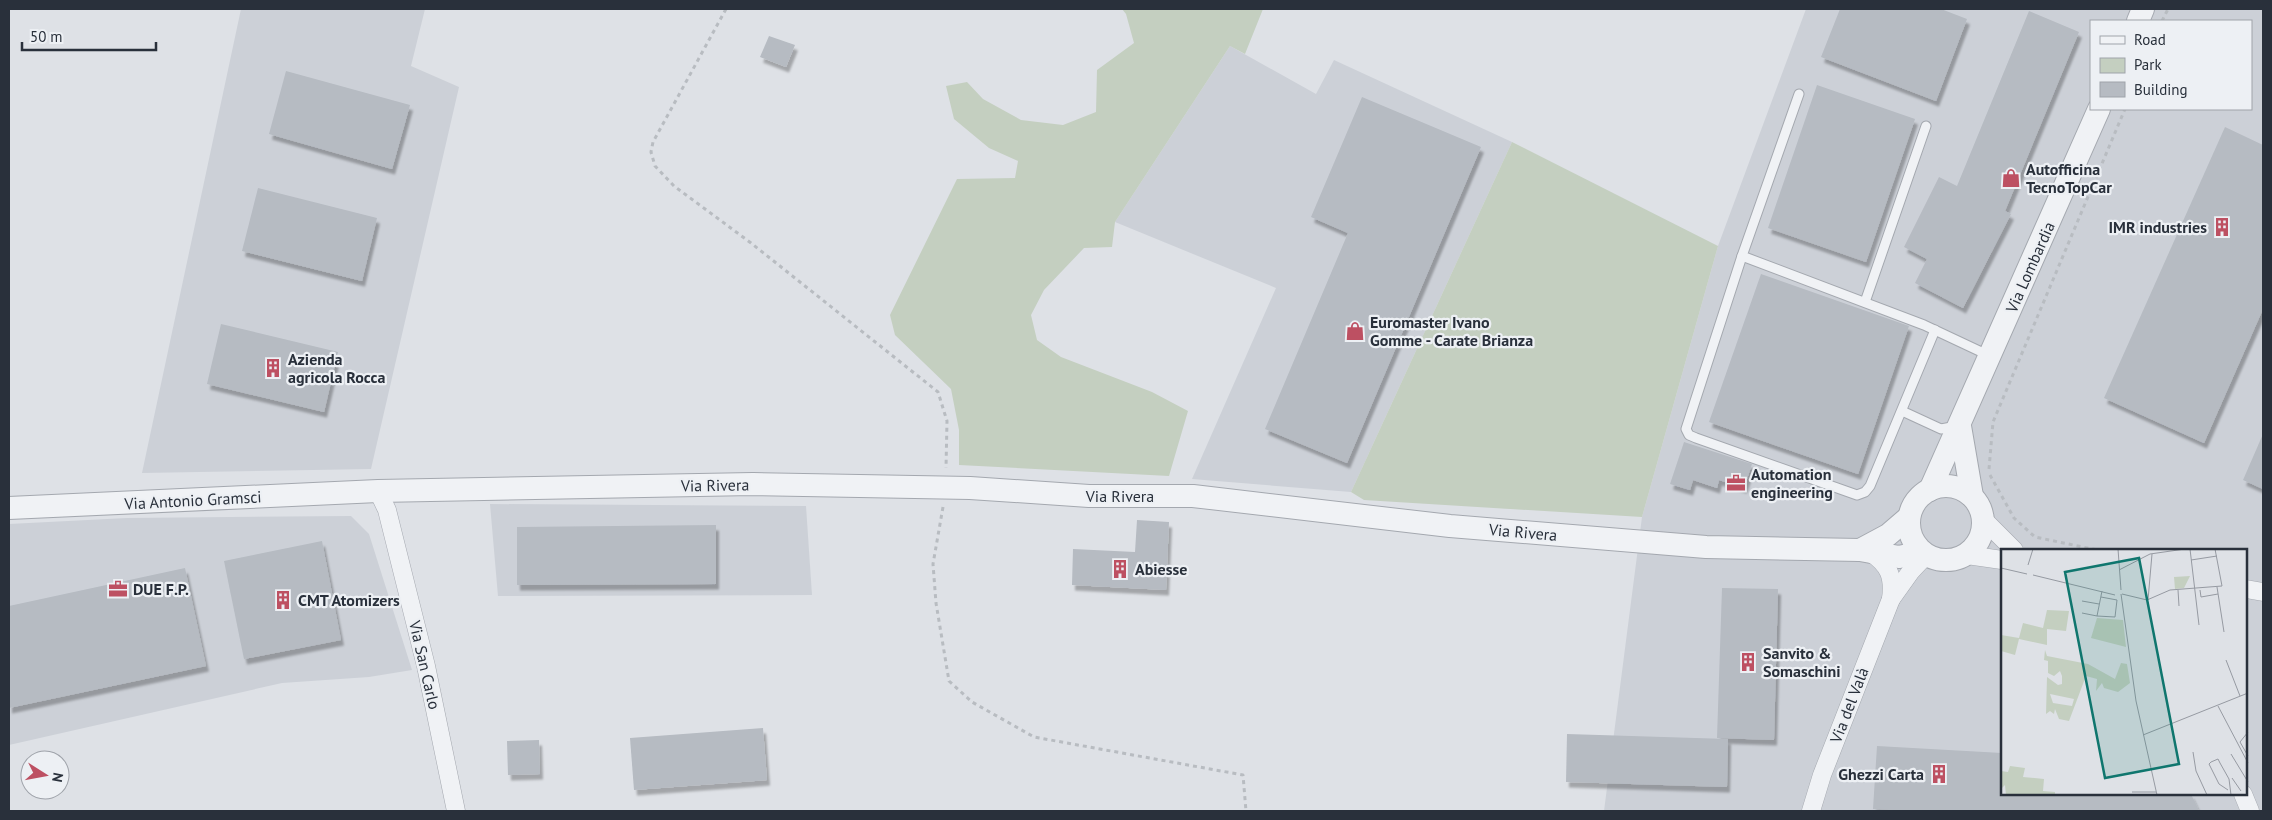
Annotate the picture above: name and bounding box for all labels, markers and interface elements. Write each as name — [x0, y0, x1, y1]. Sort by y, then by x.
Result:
scale bar — [22, 20, 156, 52]
legend — [2090, 20, 2252, 110]
text: 50 m — [30, 27, 63, 46]
text: Road — [2134, 30, 2166, 49]
text: Park — [2134, 55, 2162, 74]
text: Building — [2134, 80, 2188, 99]
place label: Autofficina TecnoTopCar — [2026, 159, 2112, 197]
shop icon: Autofficina TecnoTopCar — [2000, 167, 2022, 189]
building icon: IMR industries — [2211, 216, 2233, 238]
place label: IMR industries — [2109, 217, 2207, 237]
street label: Via Lombardia — [2001, 218, 2059, 316]
place label: Euromaster Ivano Gomme - Carate Brianza — [1370, 312, 1533, 350]
shop icon: Euromaster Ivano Gomme - Carate Brianza — [1344, 320, 1366, 342]
place label: Azienda agricola Rocca — [288, 349, 385, 387]
building icon: Azienda agricola Rocca — [262, 357, 284, 379]
place label: Automation engineering — [1751, 464, 1833, 502]
office icon: Automation engineering — [1725, 472, 1747, 494]
street label: Via Rivera — [680, 474, 749, 496]
street label: Via Antonio Gramsci — [123, 486, 262, 514]
street label: Via Rivera — [1085, 486, 1154, 506]
street label: Via Rivera — [1487, 519, 1558, 545]
inset map — [2001, 549, 2247, 795]
building icon: Abiesse — [1109, 558, 1131, 580]
place label: Abiesse — [1135, 559, 1187, 579]
office icon: DUE F.P. — [107, 578, 129, 600]
place label: DUE F.P. — [133, 579, 189, 599]
building icon: CMT Atomizers — [272, 589, 294, 611]
place label: CMT Atomizers — [298, 590, 400, 610]
street label: Via San Carlo — [405, 618, 445, 711]
place label: Sanvito & Somaschini — [1763, 643, 1841, 681]
building icon: Sanvito & Somaschini — [1737, 651, 1759, 673]
street label: Via del Valà — [1825, 664, 1873, 747]
north arrow — [20, 750, 70, 800]
building icon: Ghezzi Carta — [1928, 763, 1950, 785]
place label: Ghezzi Carta — [1838, 764, 1924, 784]
text: N — [48, 771, 67, 784]

